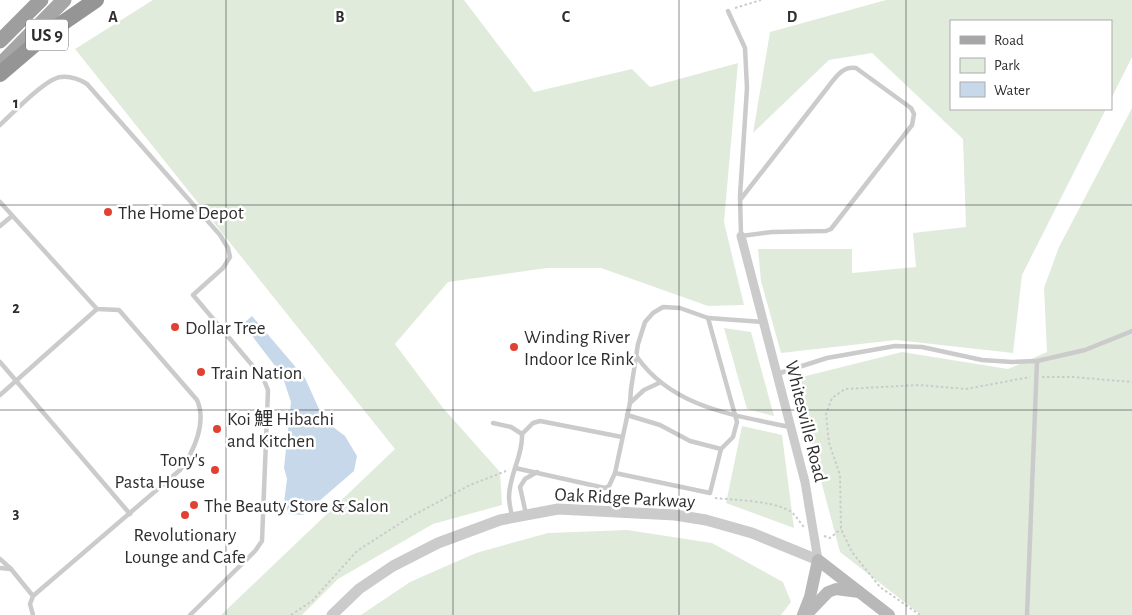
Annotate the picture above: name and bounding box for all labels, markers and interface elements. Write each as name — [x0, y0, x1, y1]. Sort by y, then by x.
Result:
text: A — [108, 9, 118, 25]
text: B — [335, 9, 345, 25]
text: C — [562, 9, 571, 25]
text: D — [787, 9, 798, 25]
road number: US 9 — [26, 20, 68, 50]
legend — [950, 20, 1112, 110]
text: Road — [994, 33, 1024, 48]
text: Park — [994, 58, 1020, 73]
text: Water — [994, 83, 1030, 98]
text: 1 — [13, 95, 19, 111]
place label: The Home Depot — [118, 204, 244, 223]
marker: The Home Depot — [102, 206, 114, 218]
text: 2 — [12, 300, 20, 316]
place label: Dollar Tree — [185, 319, 266, 338]
marker: Dollar Tree — [169, 321, 181, 333]
place label: Winding River Indoor Ice Rink — [524, 328, 634, 369]
marker: Winding River Indoor Ice Rink — [508, 341, 520, 353]
street label: Whitesville Road — [781, 359, 830, 484]
place label: Train Nation — [211, 364, 302, 383]
marker: Train Nation — [195, 366, 207, 378]
place label: Koi 鯉 Hibachi and Kitchen — [227, 409, 334, 451]
marker: Koi 鯉 Hibachi and Kitchen — [211, 423, 223, 435]
place label: Tony's Pasta House — [114, 451, 205, 492]
marker: Tony's Pasta House — [209, 464, 221, 476]
street label: Oak Ridge Parkway — [554, 485, 696, 512]
place label: The Beauty Store & Salon — [204, 497, 389, 516]
marker: The Beauty Store & Salon — [188, 499, 200, 511]
text: 3 — [13, 505, 20, 521]
marker: Revolutionary Lounge and Cafe — [179, 509, 191, 521]
place label: Revolutionary Lounge and Cafe — [124, 526, 246, 567]

